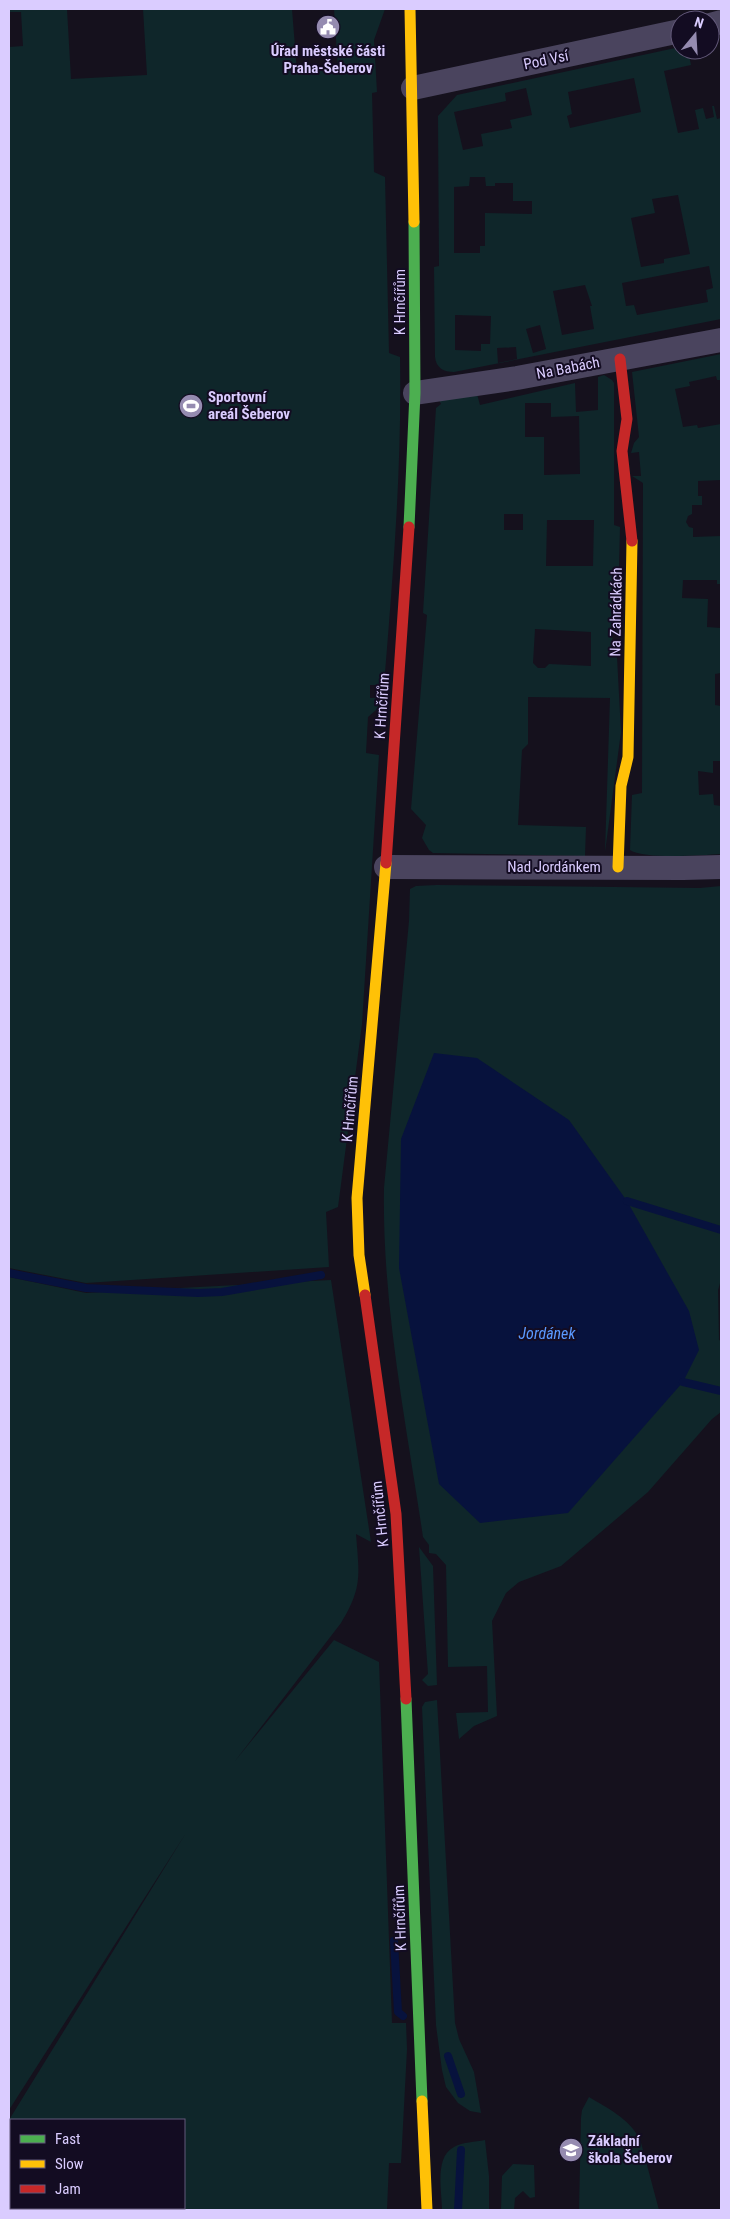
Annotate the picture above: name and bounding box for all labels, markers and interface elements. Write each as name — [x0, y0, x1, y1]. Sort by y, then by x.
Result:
north arrow — [670, 10, 720, 60]
public building icon: Úřad městské části Praha-Šeberov — [315, 14, 341, 40]
text: N — [692, 14, 706, 32]
place label: Úřad městské části Praha-Šeberov — [271, 42, 385, 77]
street label: Pod Vsí — [522, 46, 572, 74]
street label: K Hrnčířům — [391, 269, 409, 335]
street label: Na Babách — [535, 353, 601, 383]
place label: Sportovní areál Šeberov — [208, 388, 290, 423]
sports icon: Sportovní areál Šeberov — [178, 393, 204, 419]
street label: Na Zahrádkách — [606, 567, 626, 657]
street label: K Hrnčířům — [371, 672, 393, 740]
street label: Nad Jordánkem — [507, 858, 601, 876]
street label: K Hrnčířům — [338, 1075, 362, 1143]
water label: Jordánek — [519, 1324, 576, 1343]
street label: K Hrnčířům — [368, 1480, 392, 1548]
street label: K Hrnčířům — [390, 1885, 410, 1951]
legend — [10, 2119, 185, 2209]
text: Fast — [55, 2130, 80, 2148]
place label: Základní škola Šeberov — [588, 2132, 673, 2167]
school or university icon: Základní škola Šeberov — [558, 2137, 584, 2163]
text: Slow — [55, 2155, 84, 2173]
text: Jam — [55, 2180, 81, 2198]

